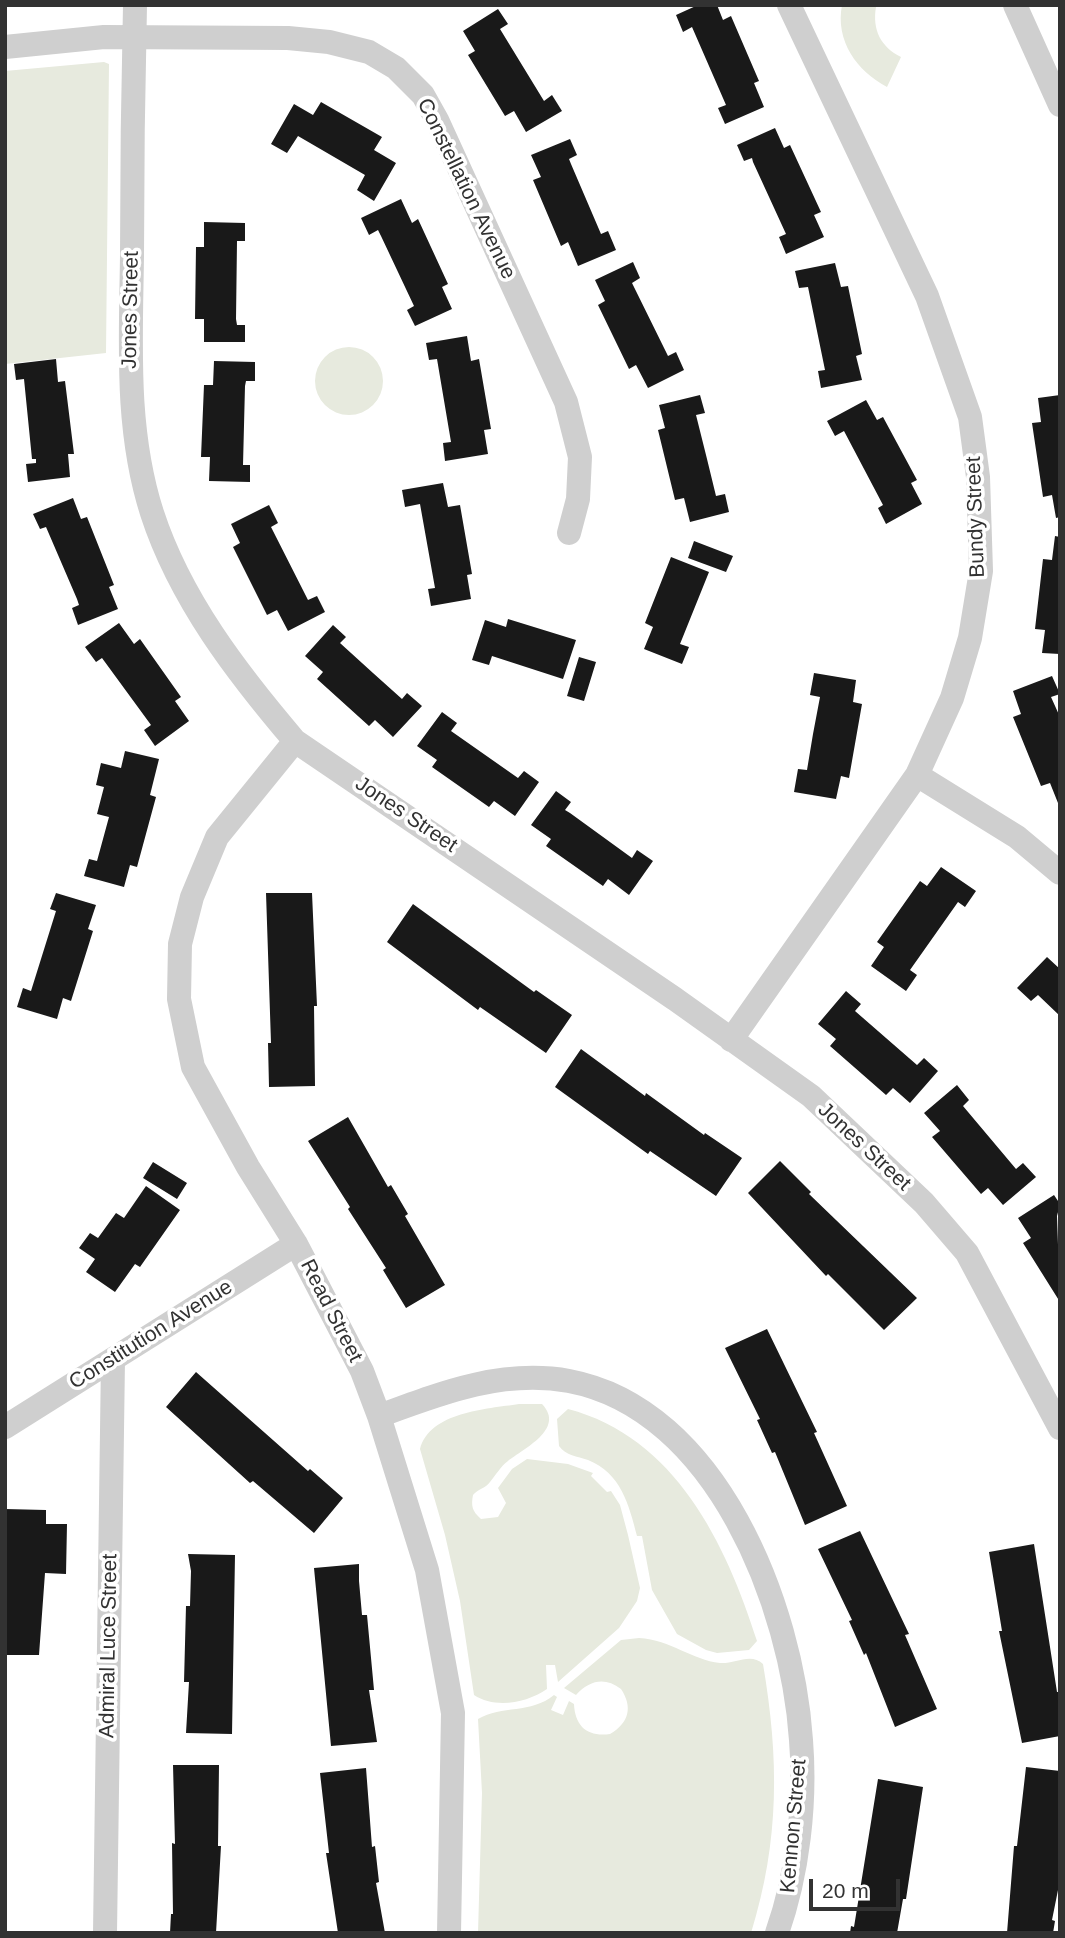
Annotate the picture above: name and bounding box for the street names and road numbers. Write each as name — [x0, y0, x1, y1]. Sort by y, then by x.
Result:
street label: Constellation Avenue — [411, 94, 521, 284]
street label: Jones Street — [117, 251, 145, 369]
street label: Bundy Street — [961, 456, 991, 578]
street label: Jones Street — [350, 772, 462, 858]
street label: Jones Street — [812, 1098, 916, 1196]
street label: Read Street — [294, 1255, 368, 1367]
street label: Constitution Avenue — [65, 1275, 237, 1395]
street label: Admiral Luce Street — [95, 1554, 123, 1738]
street label: Kennon Street — [776, 1758, 812, 1894]

